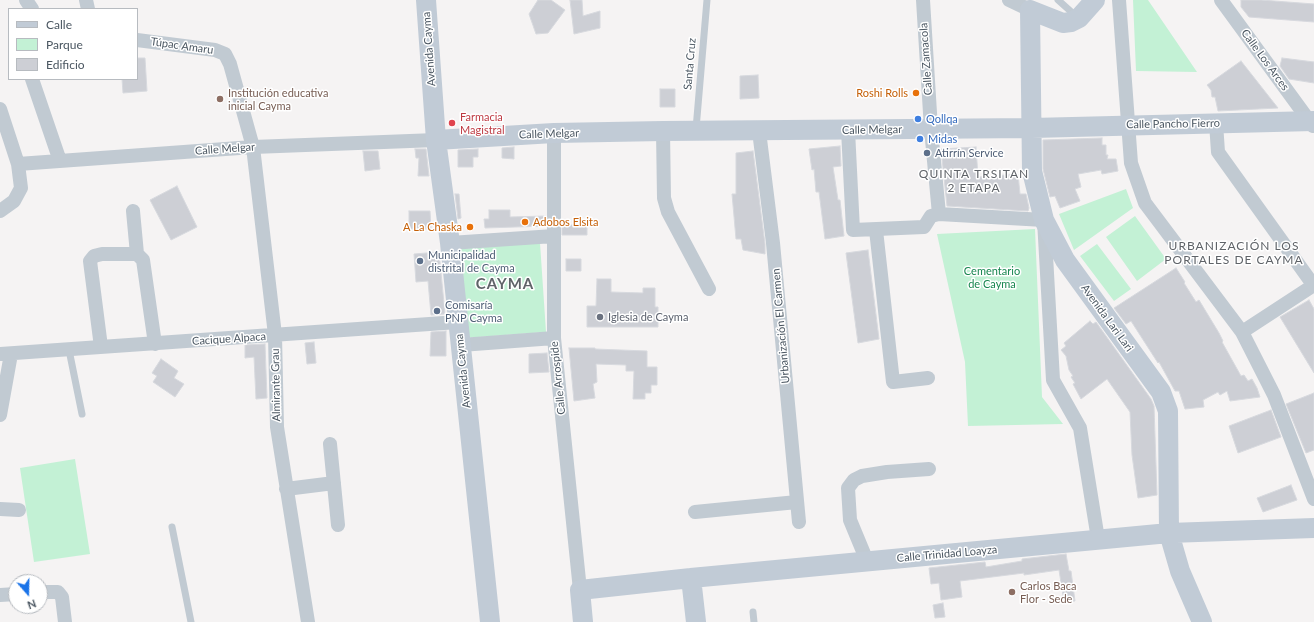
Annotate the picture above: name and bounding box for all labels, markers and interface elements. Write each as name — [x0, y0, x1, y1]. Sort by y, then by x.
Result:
legend — [8, 8, 138, 80]
street label: Avenida Cayma — [420, 11, 438, 87]
text: Calle — [46, 17, 72, 32]
street label: Calle Zamacola — [917, 22, 935, 96]
street label: Calle Los Arces — [1238, 27, 1292, 93]
street label: Túpac Amaru — [150, 35, 214, 57]
text: Parque — [46, 37, 83, 52]
street label: Santa Cruz — [681, 37, 699, 91]
text: Edificio — [46, 57, 85, 72]
place label: Institución educativa inicial Cayma — [228, 86, 328, 112]
place label: Roshi Rolls — [856, 86, 908, 100]
marker: Roshi Rolls — [911, 88, 921, 98]
marker: Institución educativa inicial Cayma — [215, 94, 225, 104]
place label: Farmacia Magistral — [460, 110, 505, 136]
place label: Qollqa — [926, 112, 958, 126]
marker: Qollqa — [913, 114, 923, 124]
street label: Calle Pancho Fierro — [1126, 117, 1220, 131]
marker: Farmacia Magistral — [447, 118, 457, 128]
street label: Calle Melgar — [842, 123, 902, 137]
street label: Calle Melgar — [519, 126, 579, 142]
place label: Midas — [928, 132, 957, 146]
marker: Midas — [915, 134, 925, 144]
street label: Calle Melgar — [194, 140, 256, 158]
place label: Atirrín Service — [935, 146, 1004, 160]
marker: Atirrín Service — [922, 148, 932, 158]
district label: QUINTA TRSITAN 2 ETAPA — [919, 167, 1029, 195]
place label: Adobos Elsita — [533, 215, 598, 229]
marker: Adobos Elsita — [520, 217, 530, 227]
place label: A La Chaska — [403, 220, 462, 234]
marker: A La Chaska — [465, 222, 475, 232]
district label: URBANIZACIÓN LOS PORTALES DE CAYMA — [1164, 239, 1304, 267]
place label: Municipalidad distrital de Cayma — [428, 248, 515, 274]
marker: Municipalidad distrital de Cayma — [415, 256, 425, 266]
park label: Cementario de Cayma — [964, 264, 1020, 290]
street label: Urbanización El Carmen — [769, 268, 793, 384]
district label: CAYMA — [476, 275, 534, 293]
street label: Avenida Lari Lari — [1078, 282, 1136, 354]
place label: Comisaría PNP Cayma — [445, 298, 502, 324]
marker: Comisaría PNP Cayma — [432, 306, 442, 316]
place label: Iglesia de Cayma — [608, 310, 688, 324]
marker: Iglesia de Cayma — [595, 312, 605, 322]
street label: Cacique Alpaca — [192, 330, 266, 348]
street label: Avenida Cayma — [453, 333, 473, 409]
street label: Calle Arrospide — [548, 341, 568, 415]
street label: Almirante Grau — [269, 348, 283, 422]
street label: Calle Trinidad Loayza — [896, 543, 998, 565]
north arrow — [8, 574, 48, 614]
place label: Carlos Baca Flor - Sede — [1020, 579, 1076, 605]
marker: Carlos Baca Flor - Sede — [1007, 587, 1017, 597]
text: N — [26, 597, 38, 612]

